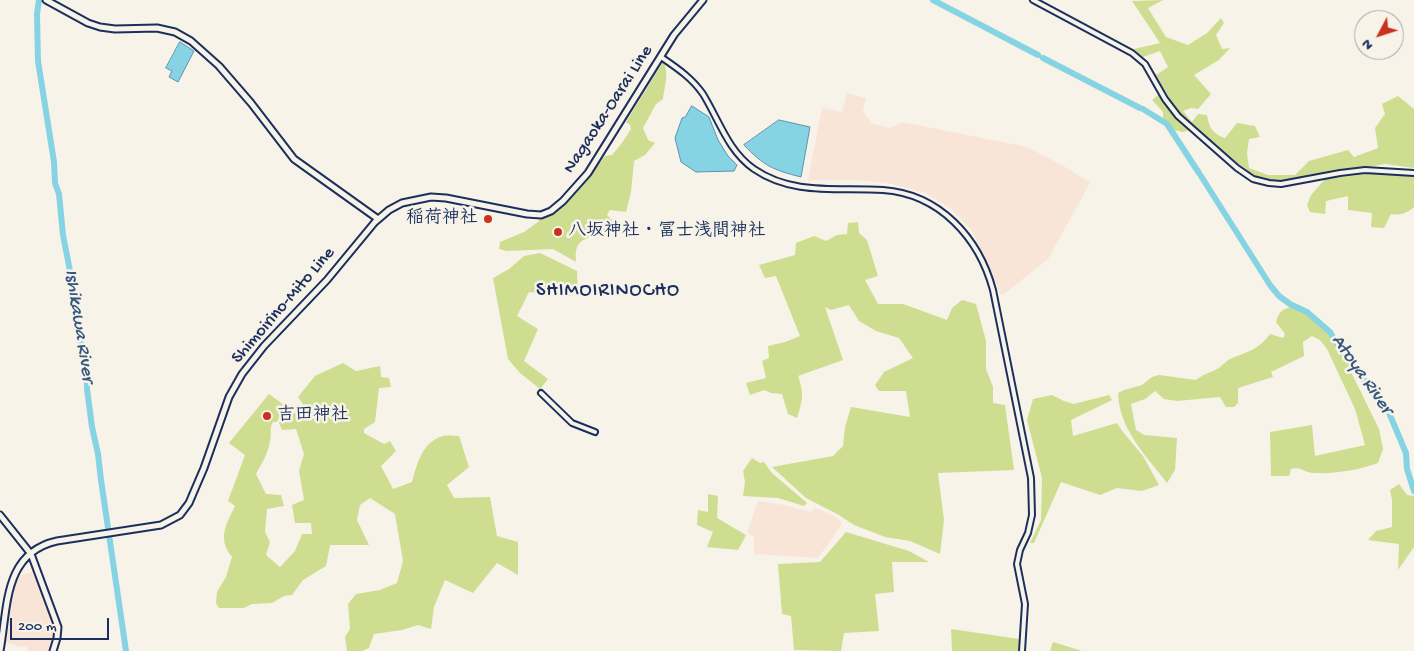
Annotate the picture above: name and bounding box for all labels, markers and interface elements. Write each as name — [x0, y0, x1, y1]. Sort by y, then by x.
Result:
north arrow — [1354, 10, 1404, 60]
text: N — [1358, 35, 1377, 53]
street label: Nagaoka-Oarai Line — [559, 42, 659, 178]
place label: 稲荷神社 — [406, 208, 478, 230]
marker: 稲荷神社 — [482, 213, 494, 225]
place label: 八坂神社・冨士浅間神社 — [568, 221, 766, 243]
marker: 八坂神社・冨士浅間神社 — [552, 226, 564, 238]
street label: Shimoirino-Mito Line — [227, 243, 341, 369]
water label: Ishikawa River — [58, 268, 98, 384]
district label: SHIMOIRINOCHO — [534, 280, 682, 304]
water label: Atoya River — [1325, 331, 1397, 419]
place label: 吉田神社 — [277, 405, 349, 427]
marker: 吉田神社 — [261, 410, 273, 422]
scale bar — [12, 608, 111, 640]
text: 200 m — [18, 618, 57, 636]

